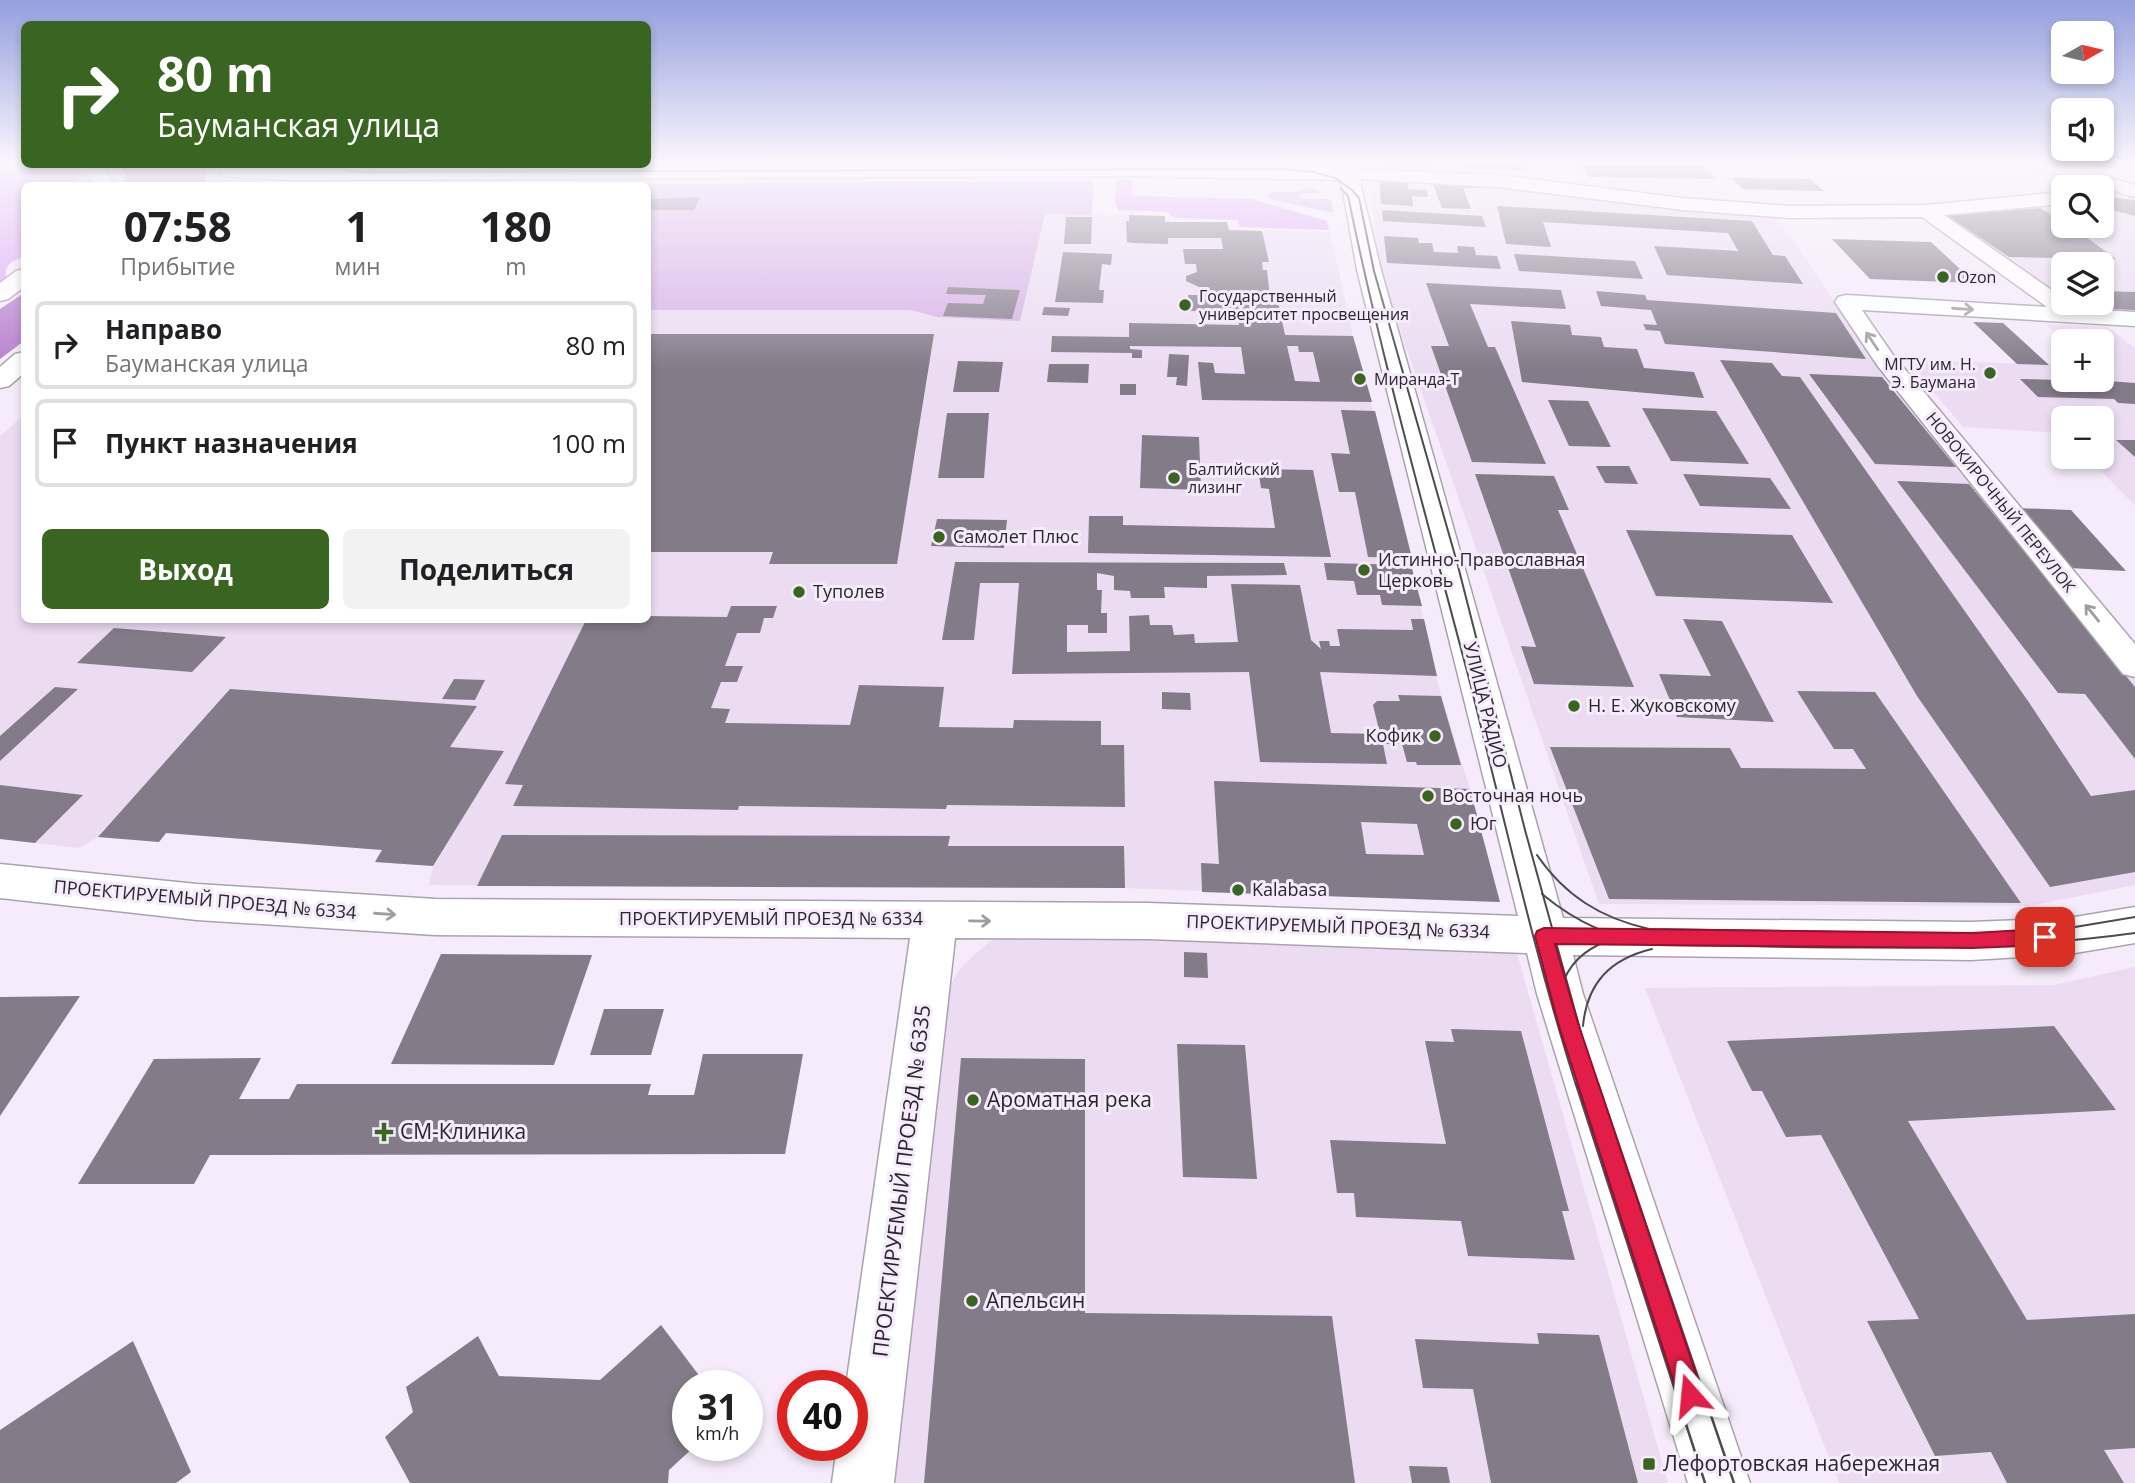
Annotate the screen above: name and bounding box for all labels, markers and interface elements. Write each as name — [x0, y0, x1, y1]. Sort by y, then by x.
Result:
north arrow — [2051, 21, 2114, 84]
map controls — [2051, 21, 2114, 469]
text: 80 m — [157, 40, 274, 106]
icon: right — [42, 49, 133, 140]
button: sound — [2051, 98, 2114, 161]
text: Бауманская улица — [157, 103, 440, 146]
button: search — [2051, 175, 2114, 238]
text: 07:58 — [124, 197, 232, 254]
text: 1 — [346, 197, 370, 254]
text: 180 — [480, 197, 552, 254]
text: Прибытие — [120, 250, 235, 282]
text: мин — [335, 250, 381, 282]
text: m — [505, 250, 526, 282]
button: layers — [2051, 252, 2114, 315]
place label: Ozon — [1957, 266, 1996, 288]
marker: Ozon — [1935, 269, 1951, 285]
place label: Государственный университет просвещения — [1199, 285, 1409, 325]
marker: Государственный университет просвещения — [1177, 297, 1193, 313]
one-way arrow — [1951, 303, 1974, 316]
text: Направо — [105, 311, 222, 347]
icon: right — [46, 326, 84, 364]
text: 80 m — [565, 327, 626, 363]
button: + — [2051, 329, 2114, 392]
one-way arrow — [1865, 332, 1879, 351]
text: Бауманская улица — [105, 347, 308, 379]
place label: МГТУ им. Н. Э. Баумана — [1884, 353, 1976, 393]
marker: МГТУ им. Н. Э. Баумана — [1982, 365, 1998, 381]
place label: Миранда-Т — [1374, 368, 1460, 390]
marker: Миранда-Т — [1352, 371, 1368, 387]
button: − — [2051, 406, 2114, 469]
street label: НОВОКИРОЧНЫЙ ПЕРЕУЛОК — [1921, 407, 2081, 597]
icon: arrive — [46, 424, 84, 462]
text: Пункт назначения — [105, 425, 358, 461]
text: 100 m — [551, 425, 626, 461]
place label: Балтийский лизинг — [1188, 458, 1280, 498]
marker: Балтийский лизинг — [1166, 470, 1182, 486]
place label: Самолет Плюс — [953, 524, 1079, 548]
button: Выход — [42, 529, 329, 609]
button: Поделиться — [343, 529, 630, 609]
marker: Самолет Плюс — [931, 529, 947, 545]
place label: Истинно-Православная Церковь — [1378, 547, 1586, 592]
marker: Истинно-Православная Церковь — [1356, 562, 1372, 578]
place label: Туполев — [813, 579, 885, 603]
marker: Туполев — [791, 584, 807, 600]
one-way arrow — [2084, 605, 2100, 623]
street label: УЛИЦА РАДИО — [1459, 639, 1513, 770]
place label: Н. Е. Жуковскому — [1588, 693, 1737, 717]
marker: Н. Е. Жуковскому — [1566, 698, 1582, 714]
place label: Кофик — [1366, 723, 1422, 747]
marker: Кофик — [1427, 728, 1443, 744]
place label: Восточная ночь — [1442, 783, 1583, 807]
marker: Восточная ночь — [1420, 788, 1436, 804]
place label: Юг — [1470, 811, 1497, 835]
marker: Юг — [1448, 816, 1464, 832]
street label: ПРОЕКТИРУЕМЫЙ ПРОЕЗД № 6334 — [53, 874, 357, 924]
place label: Kalabasa — [1252, 877, 1327, 901]
marker: Kalabasa — [1230, 882, 1246, 898]
street label: ПРОЕКТИРУЕМЫЙ ПРОЕЗД № 6334 — [619, 906, 923, 930]
pin — [2015, 907, 2075, 967]
one-way arrow — [373, 908, 396, 921]
street label: ПРОЕКТИРУЕМЫЙ ПРОЕЗД № 6334 — [1186, 909, 1490, 943]
one-way arrow — [968, 914, 991, 928]
icon: arrive — [2026, 918, 2064, 956]
street label: ПРОЕКТИРУЕМЫЙ ПРОЕЗД № 6335 — [866, 1003, 937, 1359]
place label: Ароматная река — [987, 1085, 1152, 1113]
marker: Ароматная река — [965, 1092, 981, 1108]
place label: СМ-Клиника — [400, 1117, 526, 1145]
marker: СМ-Клиника — [374, 1122, 394, 1142]
place label: Апельсин — [986, 1286, 1085, 1314]
marker: Апельсин — [964, 1293, 980, 1309]
position arrow — [1653, 1358, 1727, 1432]
speed limit sign: 40 — [777, 1370, 868, 1461]
text: 31 — [697, 1383, 738, 1430]
text: km/h — [696, 1421, 739, 1445]
place label: Лефортовская набережная — [1663, 1449, 1940, 1477]
marker: Лефортовская набережная — [1641, 1456, 1657, 1472]

